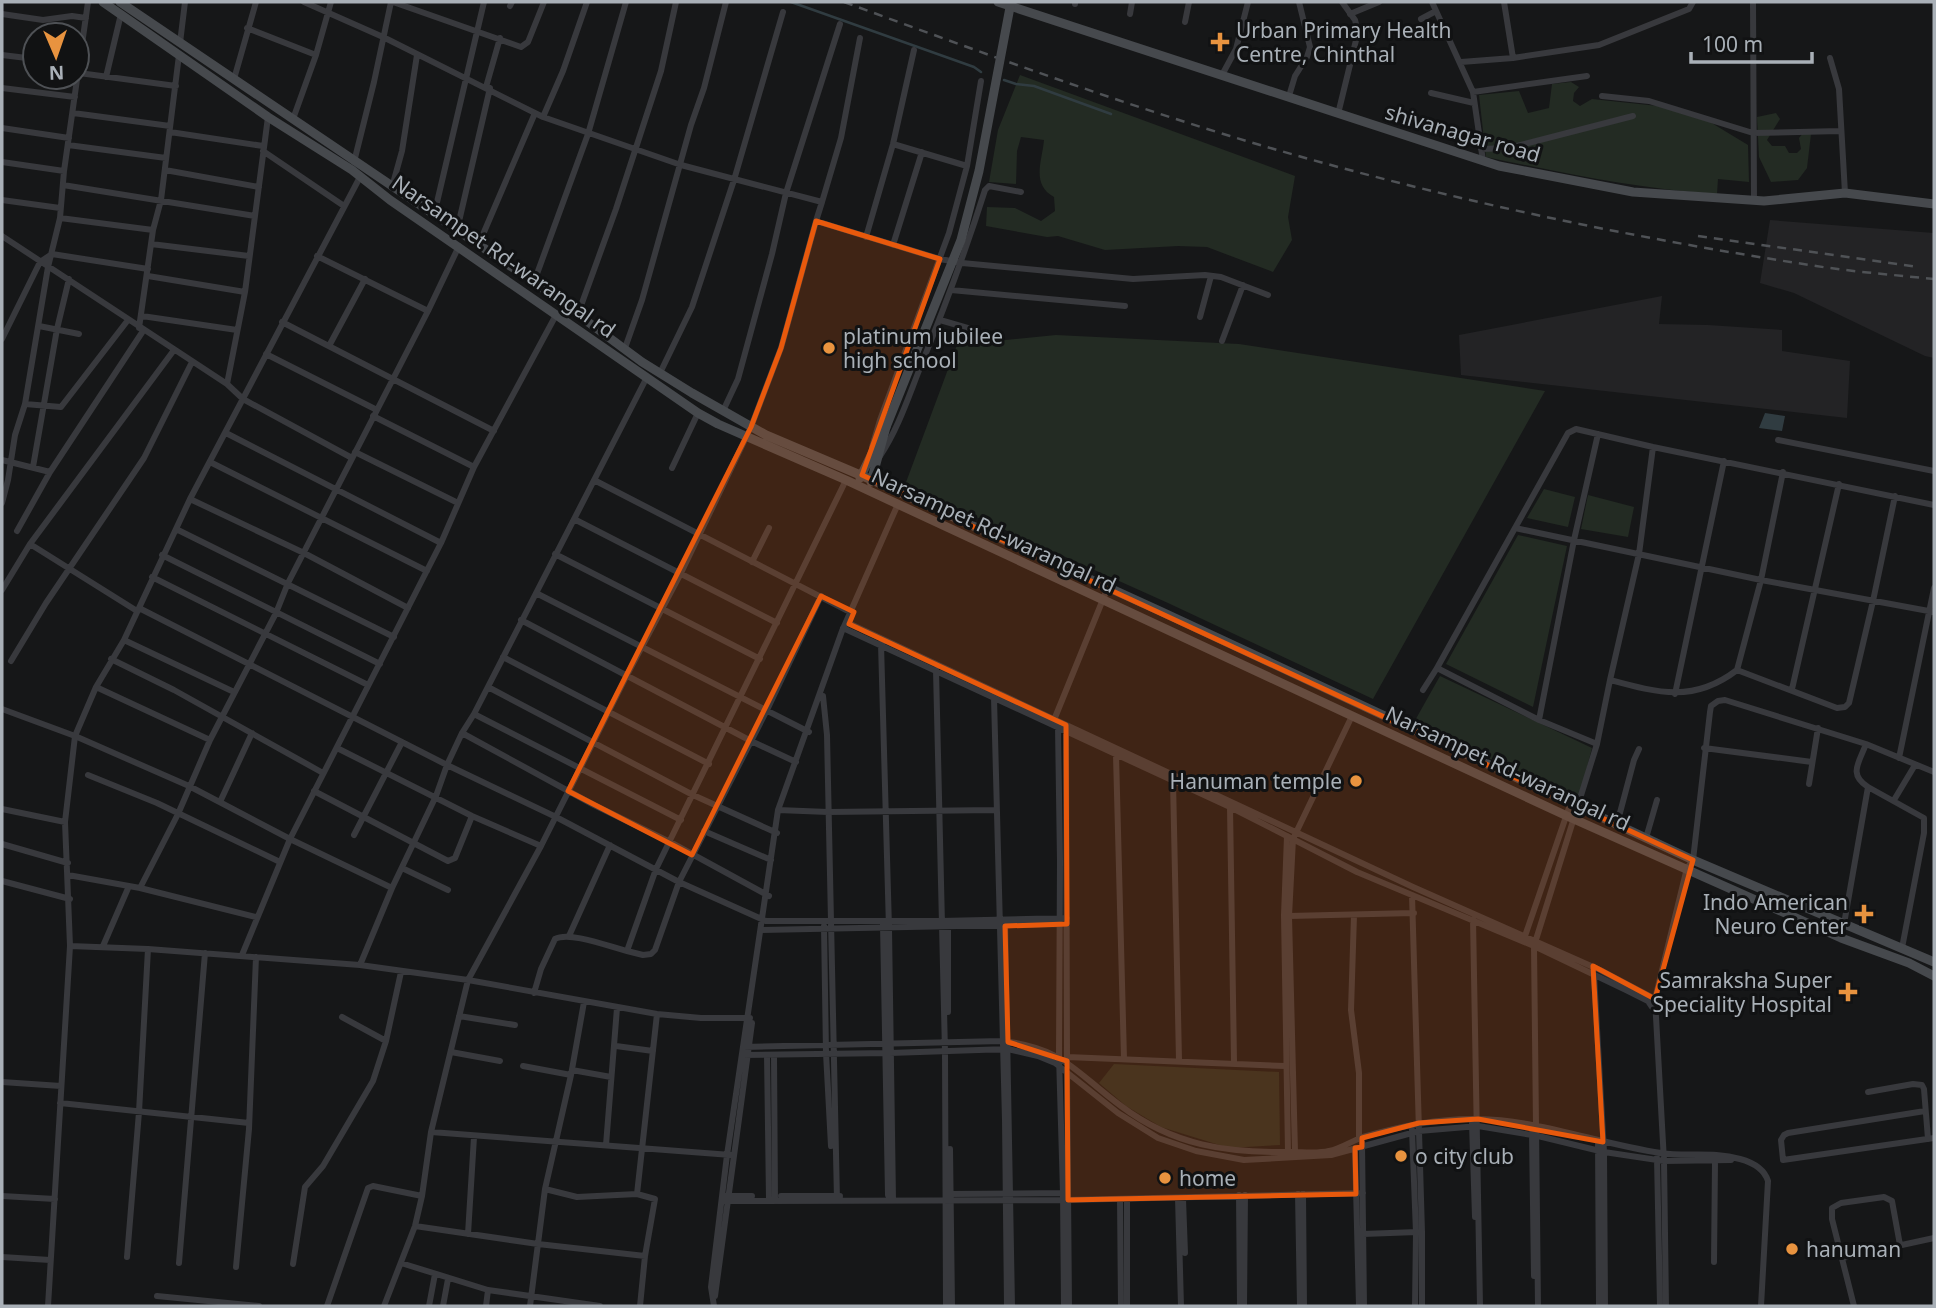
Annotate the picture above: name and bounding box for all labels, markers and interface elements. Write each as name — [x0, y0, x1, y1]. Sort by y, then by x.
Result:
place label: Urban Primary Health Centre, Chinthal — [1236, 16, 1451, 68]
north arrow — [21, 21, 91, 91]
scale bar — [1691, 21, 1812, 65]
text: 100 m — [1702, 30, 1763, 58]
marker: Urban Primary Health Centre, Chinthal — [1210, 32, 1230, 52]
text: N — [48, 60, 65, 86]
street label: shivanagar road — [1382, 97, 1544, 169]
street label: Narsampet Rd-warangal rd — [387, 168, 621, 344]
place label: platinum jubilee high school — [843, 322, 1003, 374]
marker: platinum jubilee high school — [821, 340, 837, 356]
street label: Narsampet Rd-warangal rd — [867, 461, 1121, 599]
street label: Narsampet Rd-warangal rd — [1381, 699, 1635, 837]
place label: Hanuman temple — [1170, 767, 1342, 795]
marker: Hanuman temple — [1348, 773, 1364, 789]
place label: Indo American Neuro Center — [1703, 888, 1848, 940]
marker: Indo American Neuro Center — [1854, 904, 1874, 924]
place label: Samraksha Super Speciality Hospital — [1652, 966, 1832, 1018]
marker: Samraksha Super Speciality Hospital — [1838, 982, 1858, 1002]
place label: o city club — [1415, 1142, 1514, 1170]
marker: o city club — [1393, 1148, 1409, 1164]
place label: home — [1179, 1164, 1236, 1192]
marker: home — [1157, 1170, 1173, 1186]
place label: hanuman — [1806, 1235, 1901, 1263]
marker: hanuman — [1784, 1241, 1800, 1257]

